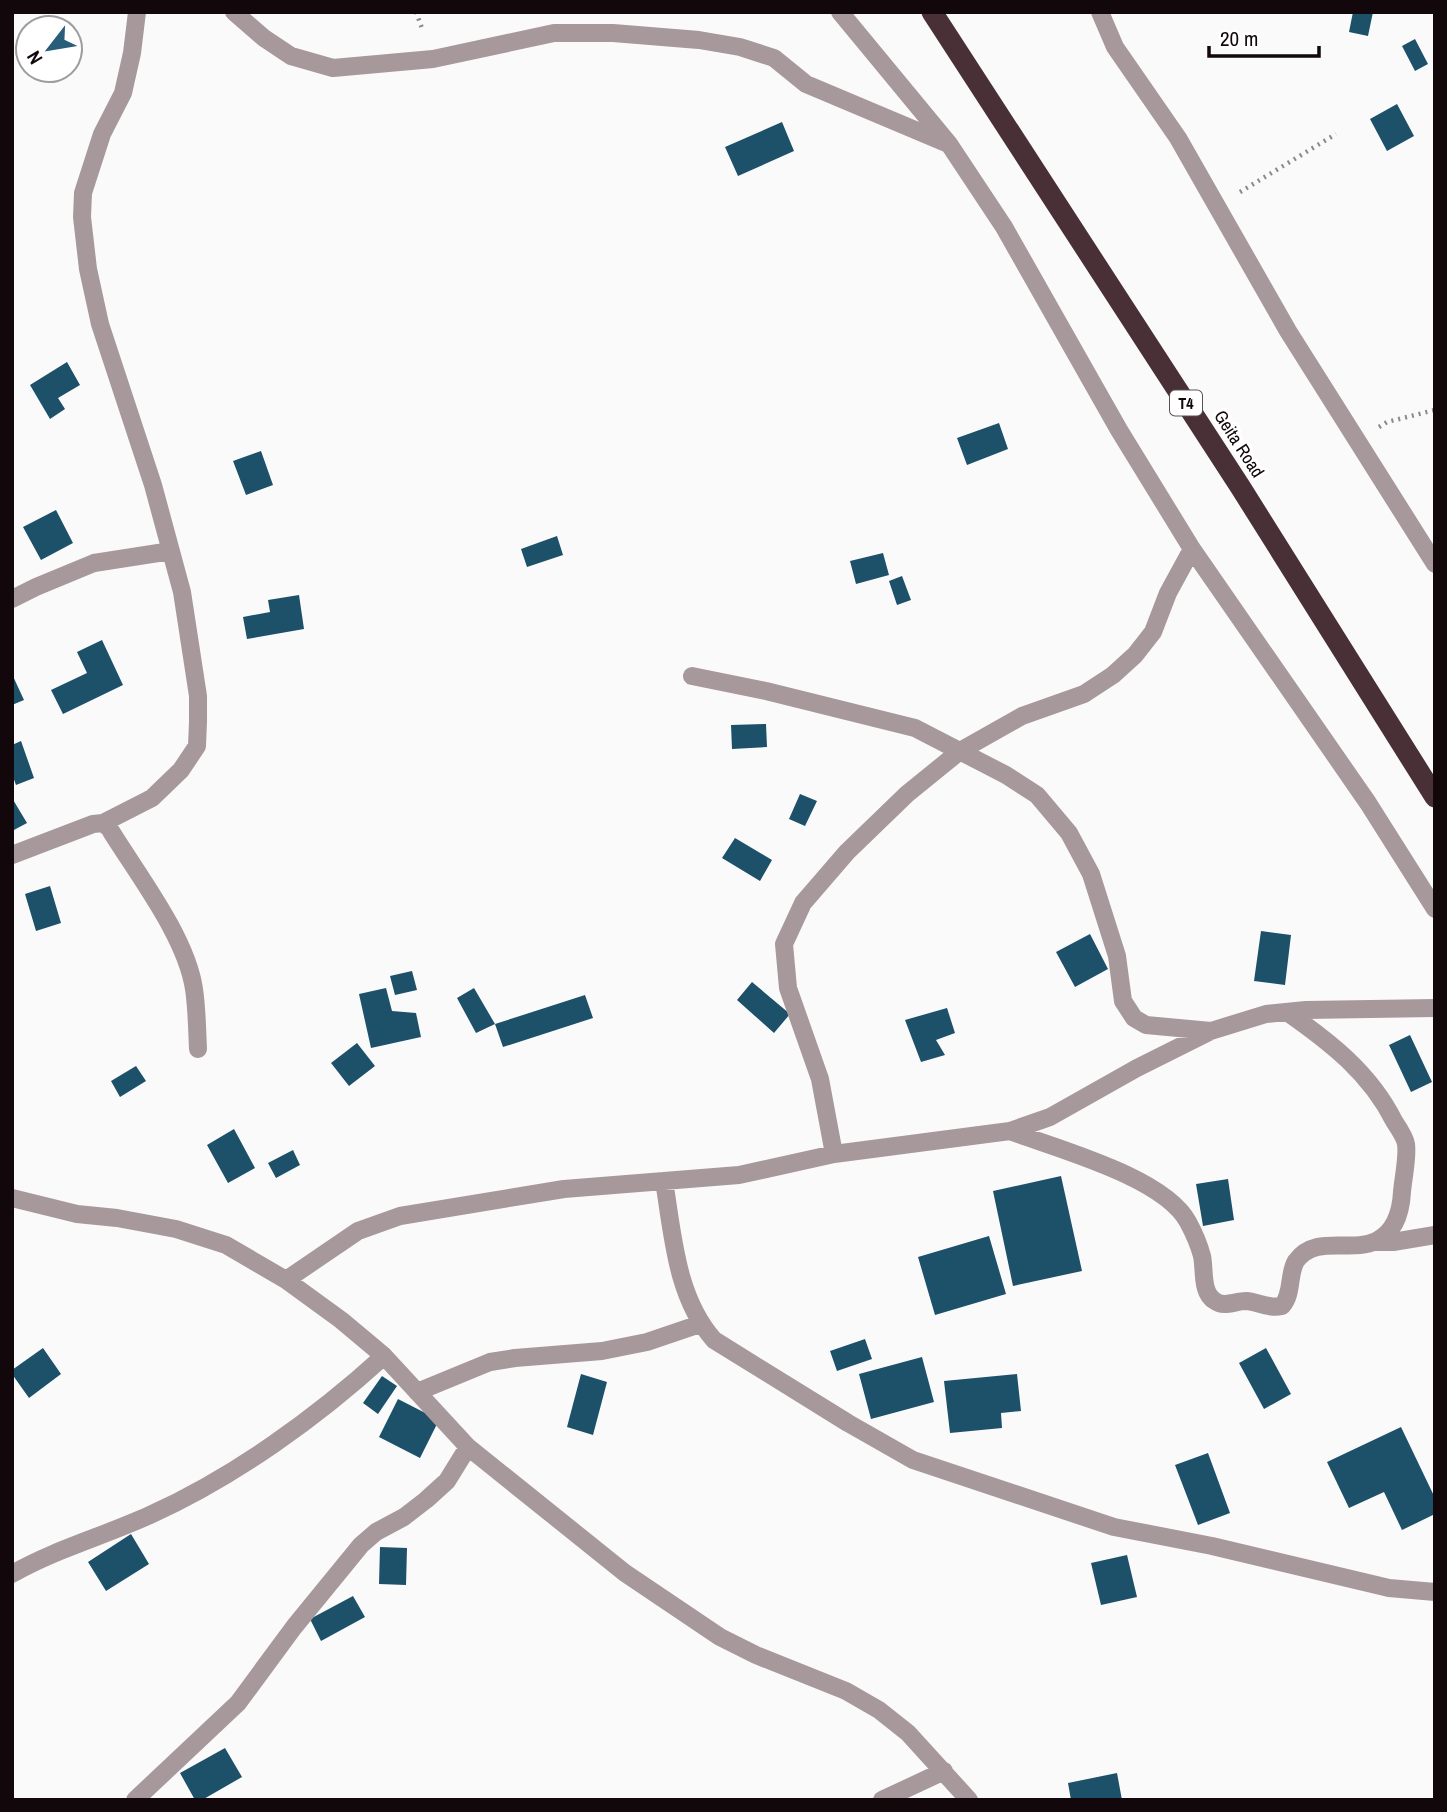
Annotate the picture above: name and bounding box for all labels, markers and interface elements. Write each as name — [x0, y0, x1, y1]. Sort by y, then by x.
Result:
north arrow — [14, 14, 84, 84]
scale bar — [1209, 14, 1319, 58]
text: 20 m — [1220, 24, 1258, 53]
text: N — [20, 46, 48, 69]
road number: T4 — [1170, 390, 1202, 416]
street label: Geita Road — [1208, 405, 1270, 482]

